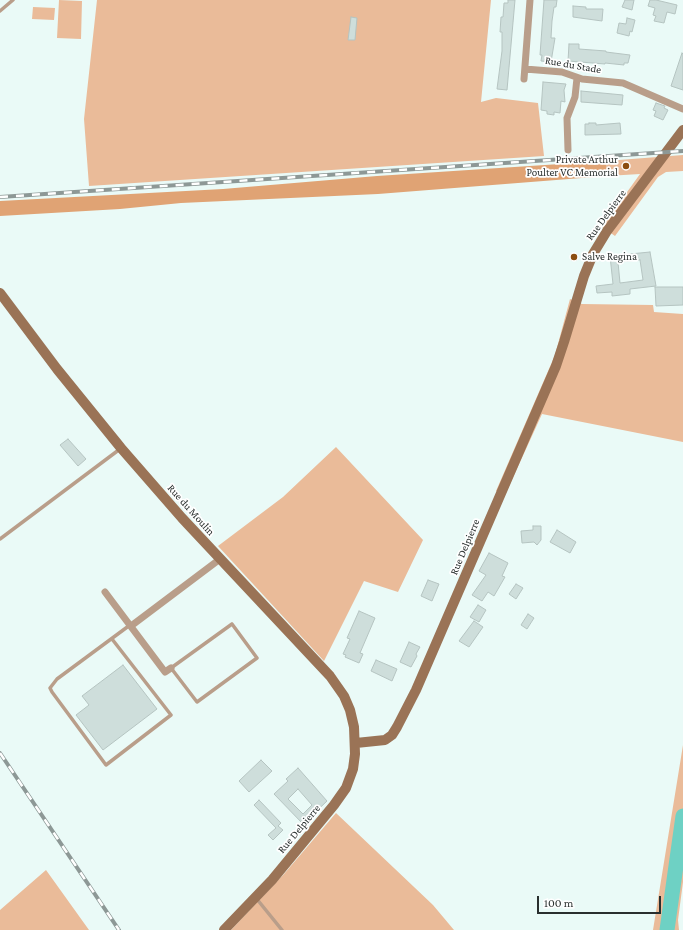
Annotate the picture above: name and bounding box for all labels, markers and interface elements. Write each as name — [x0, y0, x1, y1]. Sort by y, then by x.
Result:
street label: Rue du Stade — [544, 54, 602, 76]
place label: Private Arthur Poulter VC Memorial — [526, 153, 618, 179]
marker: Private Arthur Poulter VC Memorial — [621, 161, 631, 171]
street label: Rue Delpierre — [583, 187, 629, 243]
place label: Salve Regina — [582, 250, 637, 264]
marker: Salve Regina — [569, 252, 579, 262]
street label: Rue du Moulin — [165, 482, 217, 538]
street label: Rue Delpierre — [447, 517, 483, 577]
street label: Rue Delpierre — [275, 802, 323, 856]
scale bar — [539, 888, 663, 914]
text: 100 m — [544, 896, 573, 910]

